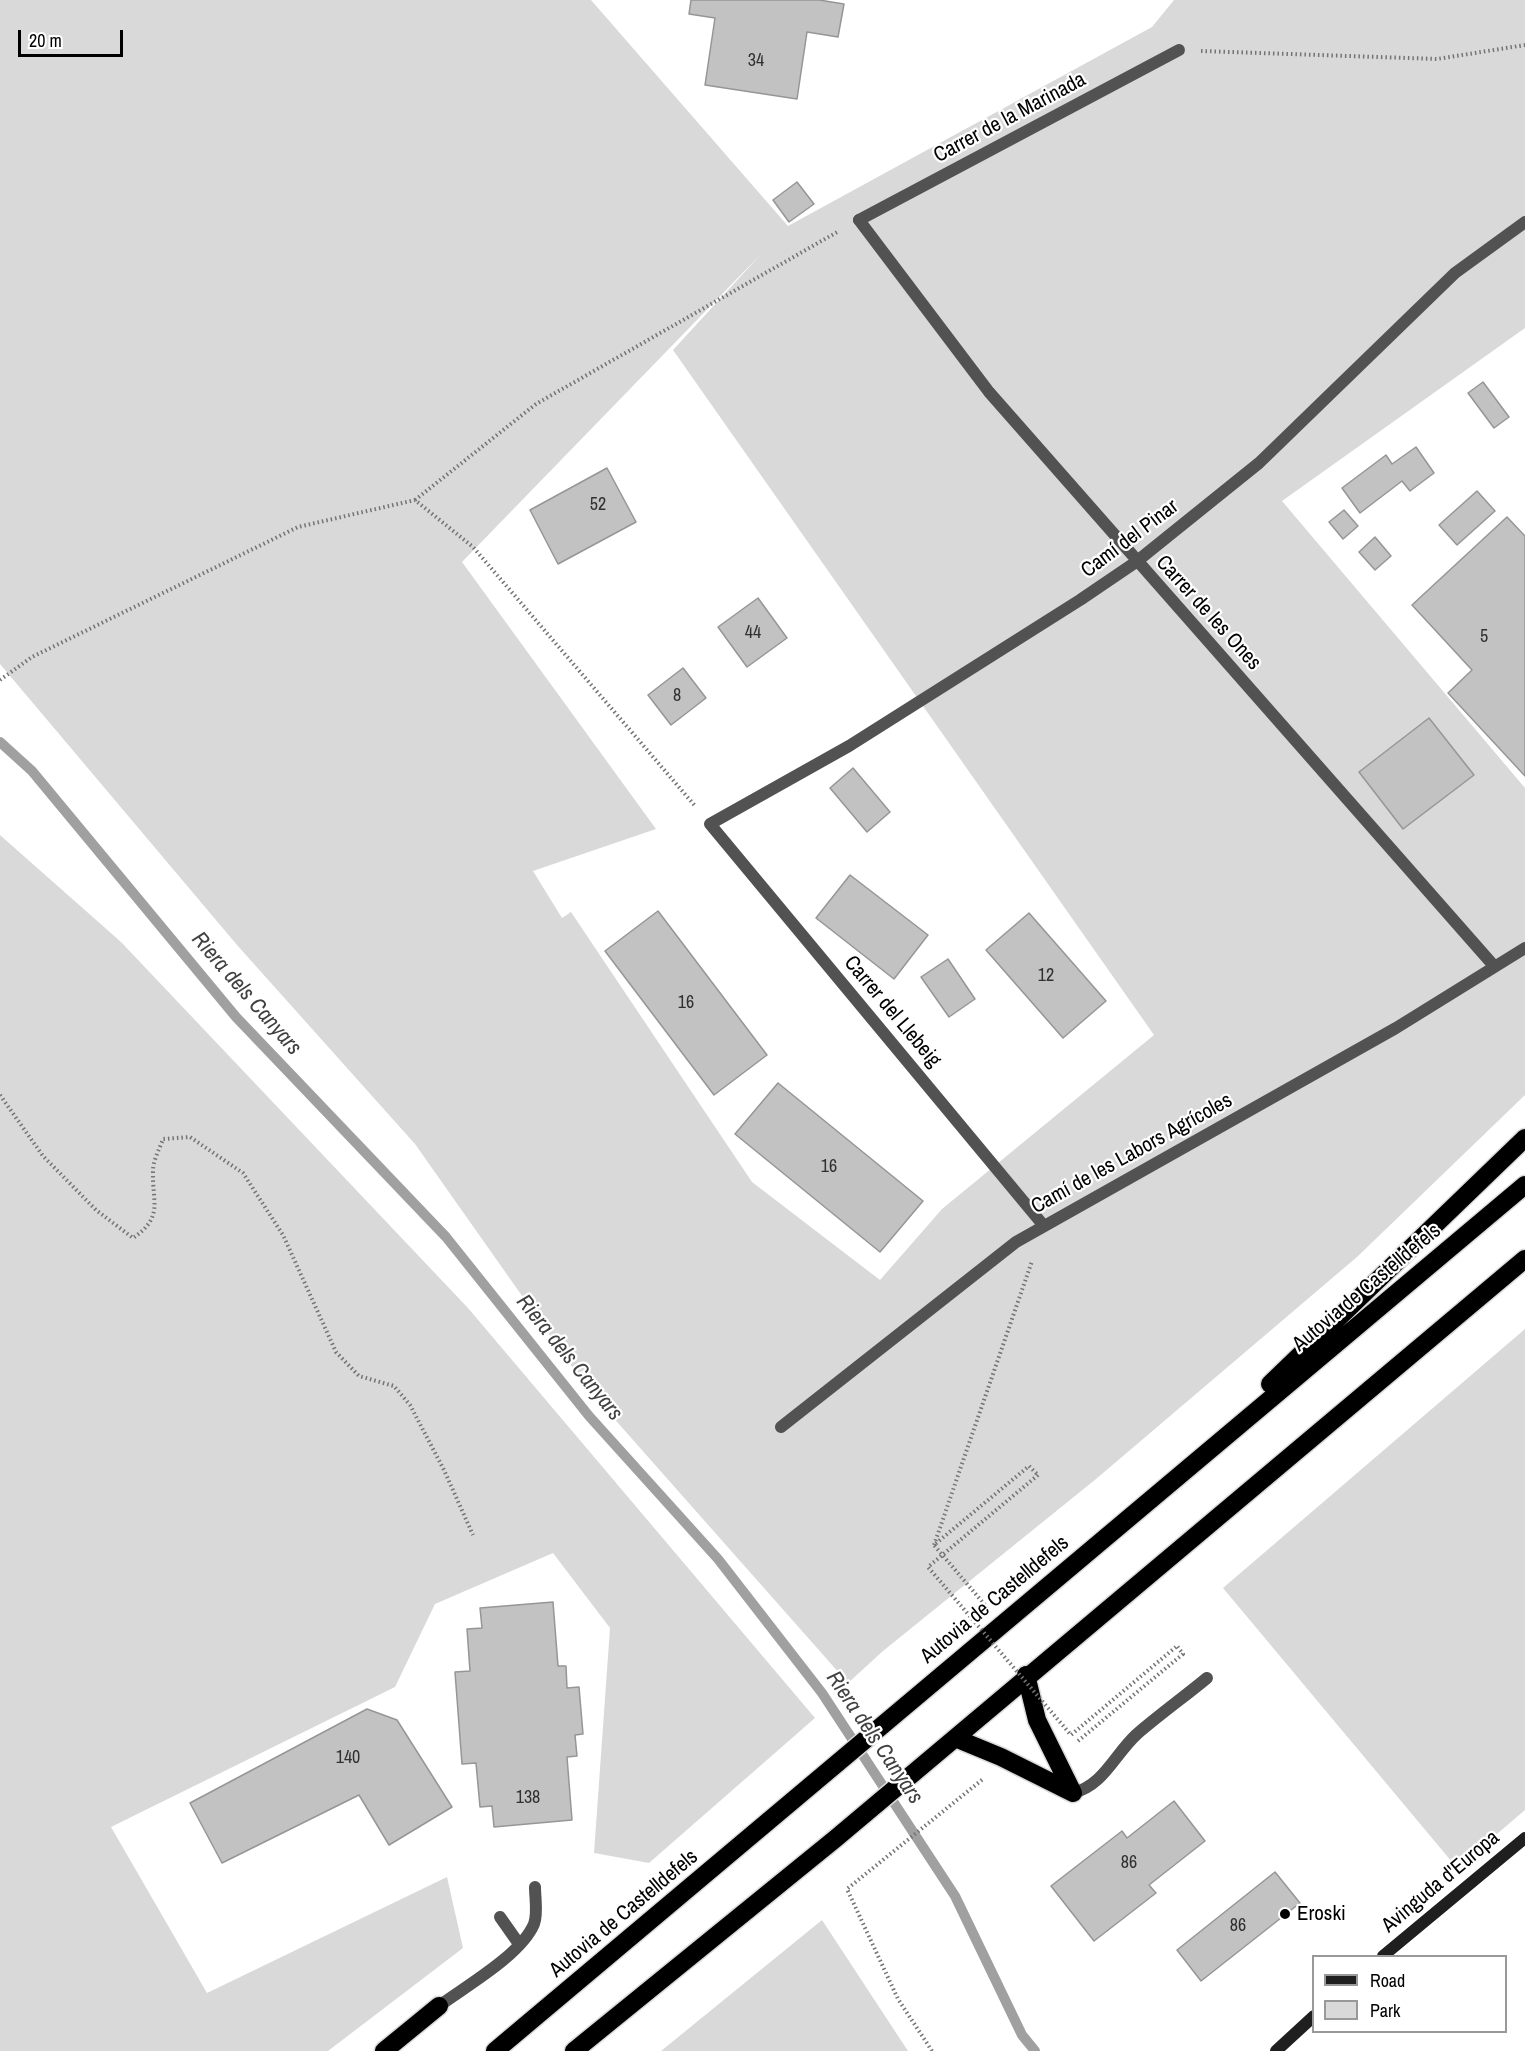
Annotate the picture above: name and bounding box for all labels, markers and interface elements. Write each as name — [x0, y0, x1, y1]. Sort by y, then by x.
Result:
scale bar — [21, 18, 126, 56]
text: 20 m — [29, 28, 62, 53]
house number: 34 — [748, 50, 764, 72]
street label: Carrer de la Marinada — [930, 67, 1090, 169]
house number: 52 — [590, 494, 606, 516]
street label: Camí del Pinar — [1077, 494, 1183, 584]
street label: Carrer de les Ones — [1150, 551, 1266, 675]
house number: 44 — [745, 622, 761, 644]
house number: 5 — [1480, 626, 1488, 648]
house number: 8 — [673, 685, 681, 707]
water label: Riera dels Canyars — [185, 927, 307, 1061]
street label: Carrer del Llebeig — [838, 951, 946, 1073]
house number: 12 — [1038, 965, 1054, 987]
house number: 16 — [678, 992, 694, 1014]
street label: Camí de les Labors Agrícoles — [1027, 1088, 1237, 1220]
house number: 16 — [821, 1156, 837, 1178]
street label: Autovia de Castelldefels — [1288, 1219, 1446, 1357]
water label: Riera dels Canyars — [510, 1290, 628, 1426]
street label: Autovia de Castelldefels — [916, 1531, 1074, 1669]
water label: Riera dels Canyars — [820, 1667, 928, 1809]
house number: 140 — [336, 1747, 360, 1769]
house number: 138 — [516, 1787, 540, 1809]
street label: Avinguda d'Europa — [1377, 1826, 1505, 1938]
street label: Autovia de Castelldefels — [545, 1845, 703, 1983]
house number: 86 — [1121, 1852, 1137, 1874]
place label: Eroski — [1297, 1901, 1346, 1927]
marker: Eroski — [1278, 1907, 1292, 1921]
house number: 86 — [1230, 1915, 1246, 1937]
legend — [1312, 1955, 1507, 2033]
text: Road — [1370, 1968, 1405, 1993]
text: Park — [1370, 1998, 1400, 2023]

